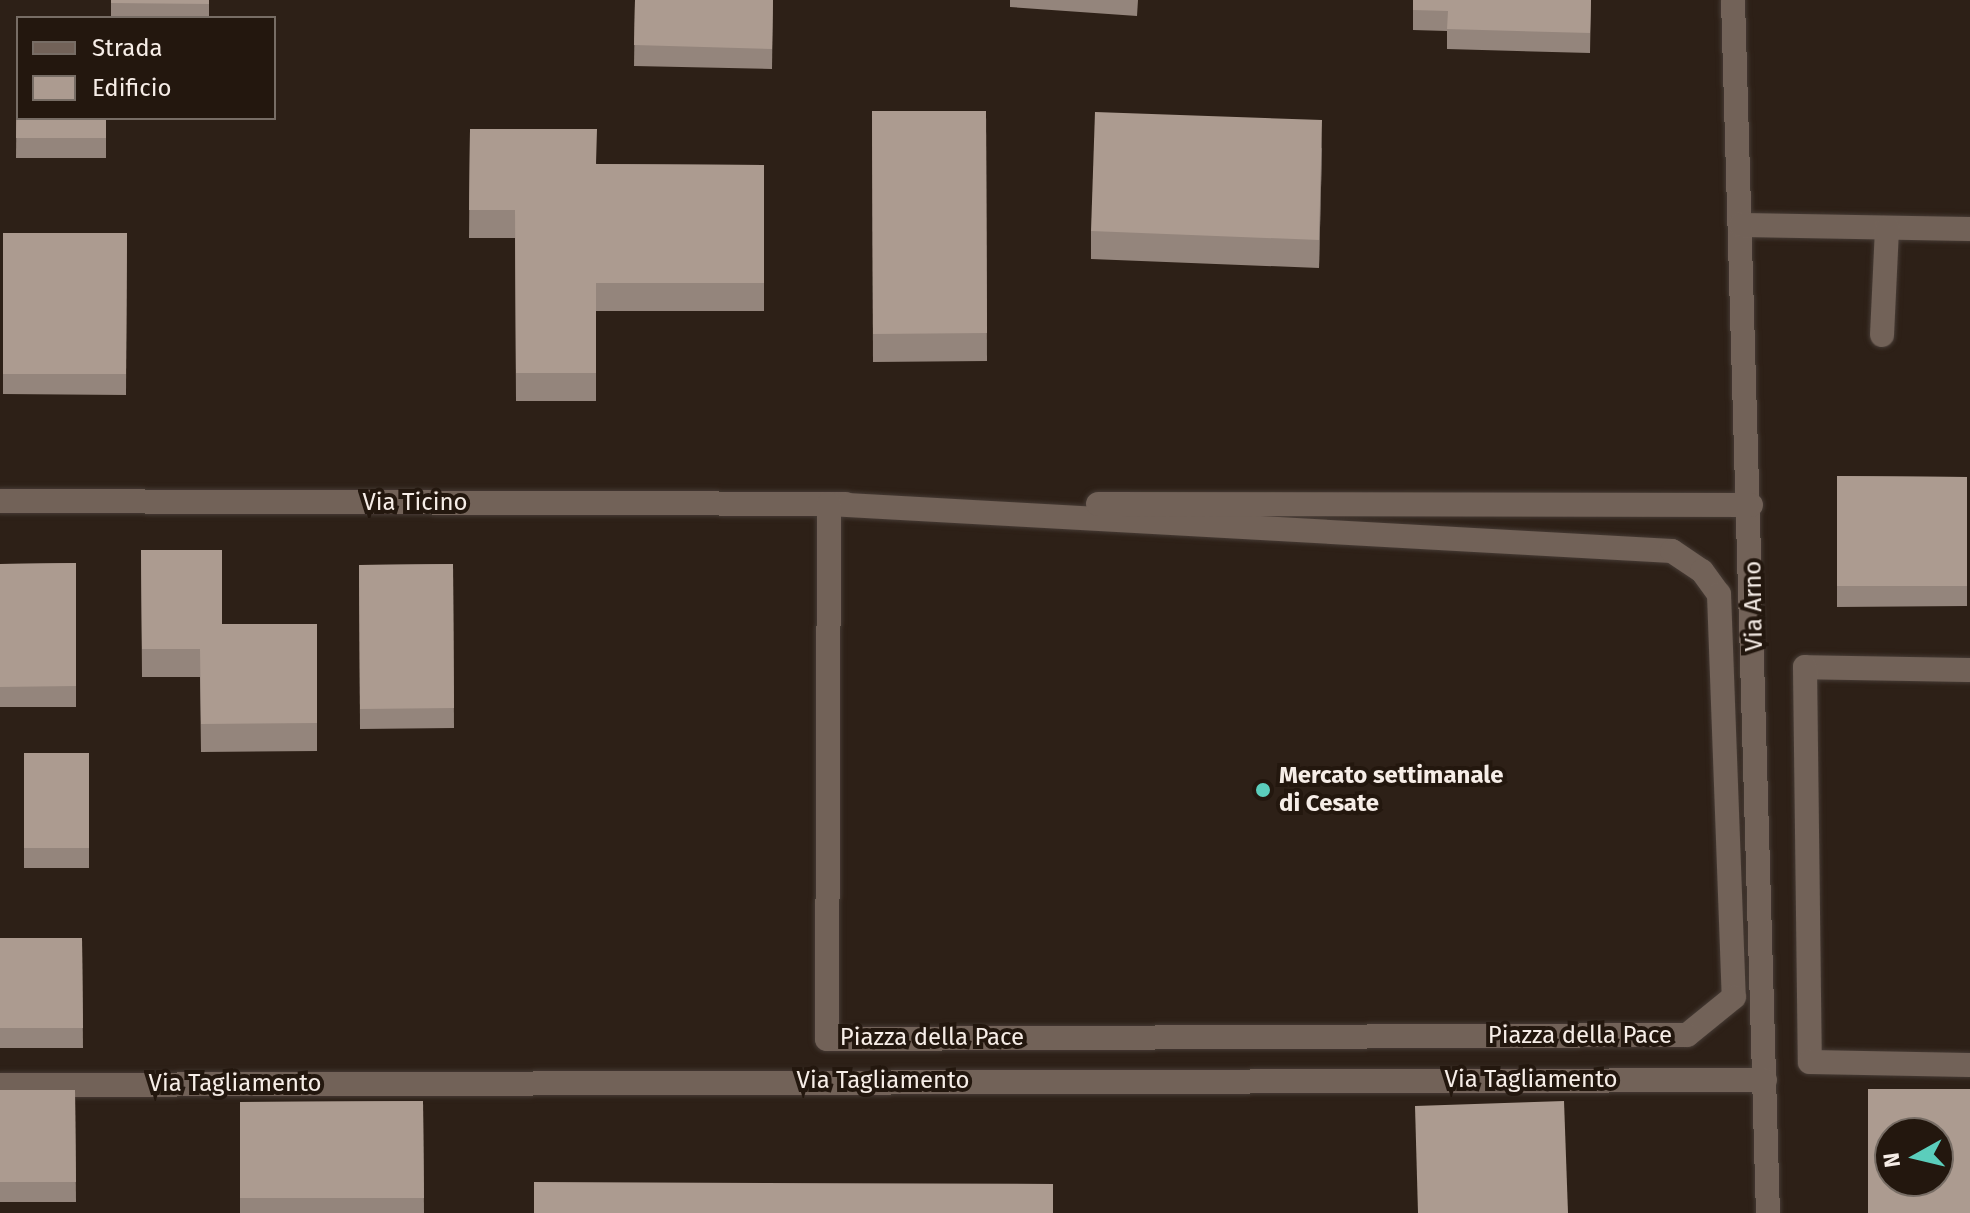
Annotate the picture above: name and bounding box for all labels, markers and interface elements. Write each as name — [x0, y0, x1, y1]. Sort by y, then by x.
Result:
legend — [16, 16, 276, 120]
text: Strada — [92, 34, 163, 62]
text: Edificio — [92, 74, 172, 102]
street label: Via Ticino — [362, 489, 468, 517]
street label: Via Arno — [1739, 560, 1769, 652]
place label: Mercato settimanale di Cesate — [1279, 762, 1504, 818]
marker: Mercato settimanale di Cesate — [1254, 781, 1272, 799]
street label: Piazza della Pace — [1488, 1022, 1672, 1050]
street label: Piazza della Pace — [840, 1024, 1024, 1052]
street label: Via Tagliamento — [1445, 1066, 1617, 1094]
street label: Via Tagliamento — [797, 1067, 969, 1095]
street label: Via Tagliamento — [149, 1070, 321, 1098]
north arrow — [1874, 1117, 1954, 1197]
text: N — [1877, 1151, 1906, 1169]

